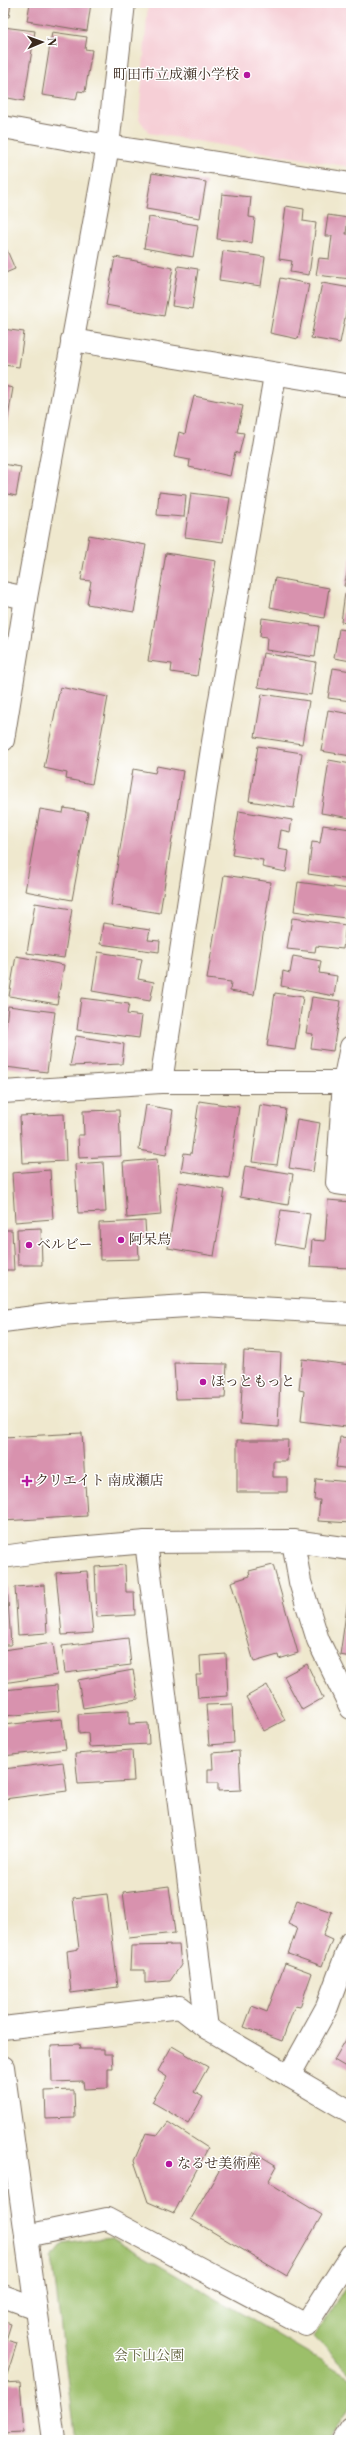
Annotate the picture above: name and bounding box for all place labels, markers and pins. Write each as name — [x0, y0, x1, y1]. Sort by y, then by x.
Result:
place label: 町田市立成瀬小学校 — [113, 66, 239, 84]
marker: 町田市立成瀬小学校 — [242, 70, 252, 80]
place label: 阿呆鳥 — [129, 1231, 171, 1249]
marker: 阿呆鳥 — [116, 1235, 126, 1245]
place label: ベルビー — [37, 1236, 92, 1254]
marker: ベルビー — [24, 1240, 34, 1250]
place label: ほっともっと — [211, 1373, 295, 1391]
marker: ほっともっと — [198, 1377, 208, 1387]
place label: クリエイト 南成瀬店 — [35, 1472, 164, 1490]
marker: クリエイト 南成瀬店 — [22, 1476, 32, 1486]
place label: なるせ美術座 — [177, 2155, 261, 2173]
marker: なるせ美術座 — [164, 2159, 174, 2169]

